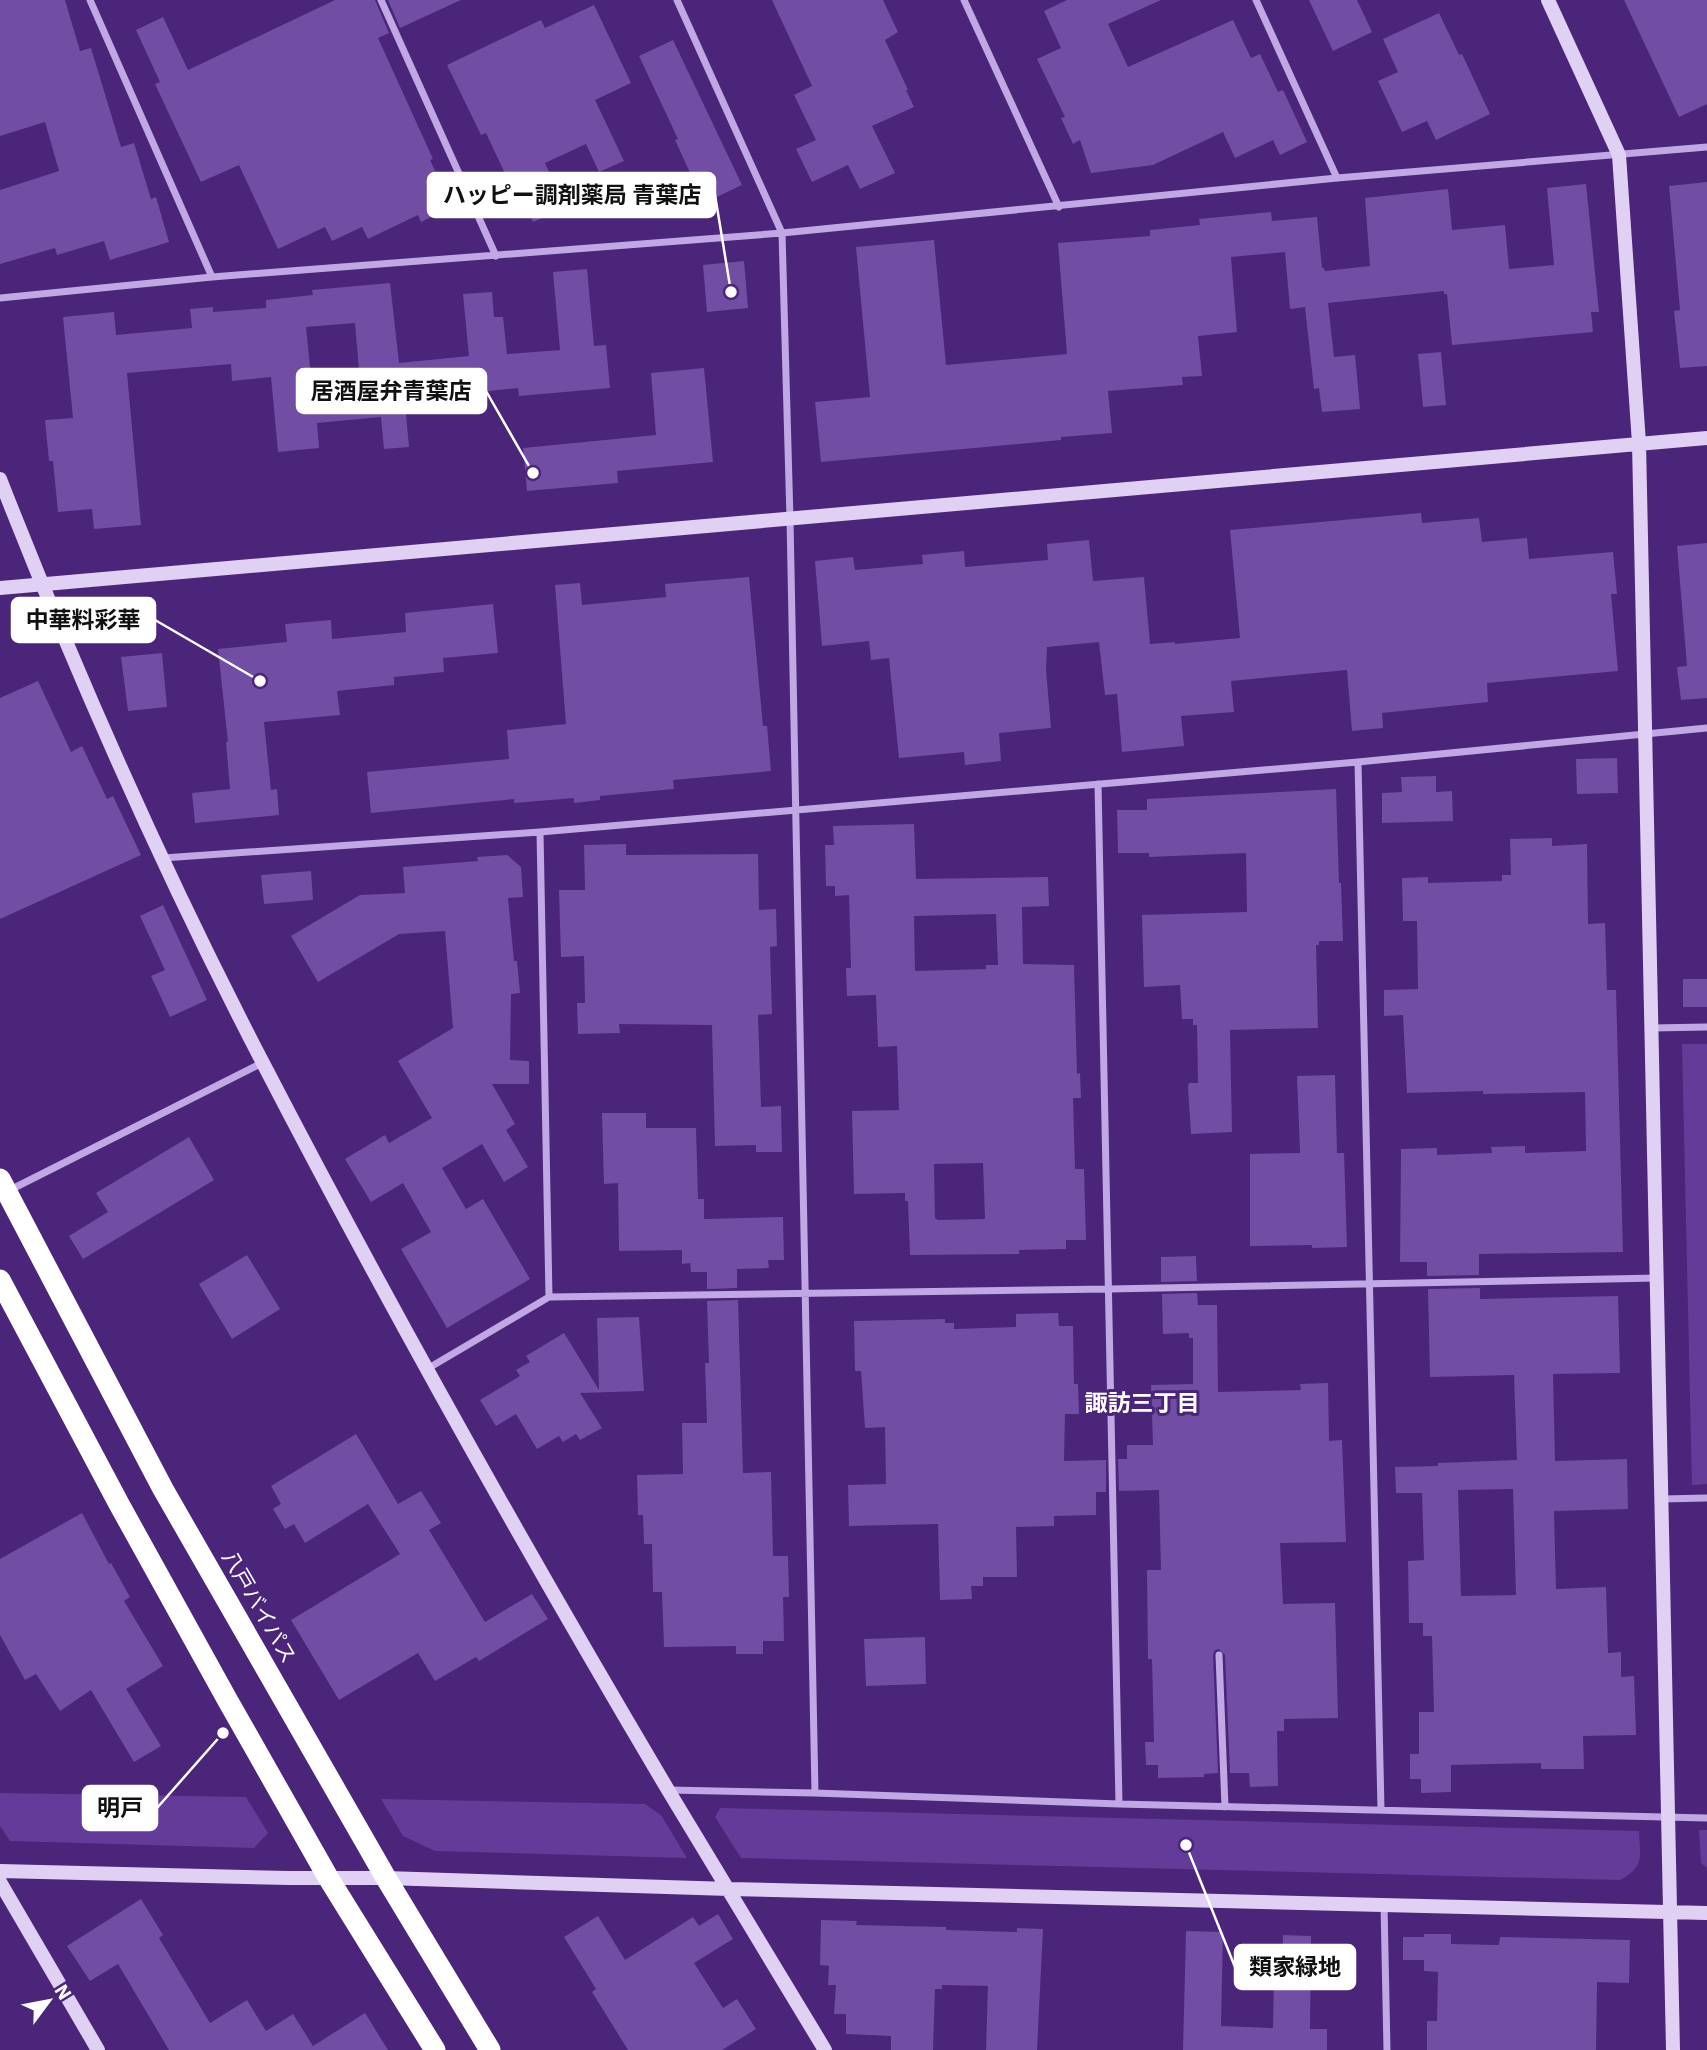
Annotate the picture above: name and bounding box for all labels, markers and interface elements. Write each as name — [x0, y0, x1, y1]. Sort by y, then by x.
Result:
callout: ハッピー調剤薬局 青葉店 — [428, 173, 715, 217]
text: ハッピー調剤薬局 青葉店 — [443, 179, 701, 209]
callout: 居酒屋弁青葉店 — [297, 369, 486, 413]
text: 居酒屋弁青葉店 — [311, 375, 472, 405]
callout: 中華料彩華 — [12, 598, 155, 642]
text: 中華料彩華 — [26, 604, 141, 634]
district label: 諏訪三丁目 — [1085, 1387, 1200, 1417]
street label: 八戸バイパス — [216, 1545, 303, 1668]
callout: 明戸 — [83, 1786, 157, 1830]
text: 明戸 — [97, 1792, 143, 1822]
callout: 類家緑地 — [1235, 1945, 1355, 1989]
text: 類家緑地 — [1249, 1951, 1341, 1981]
north arrow — [14, 1966, 84, 2036]
text: N — [50, 1980, 77, 2004]

